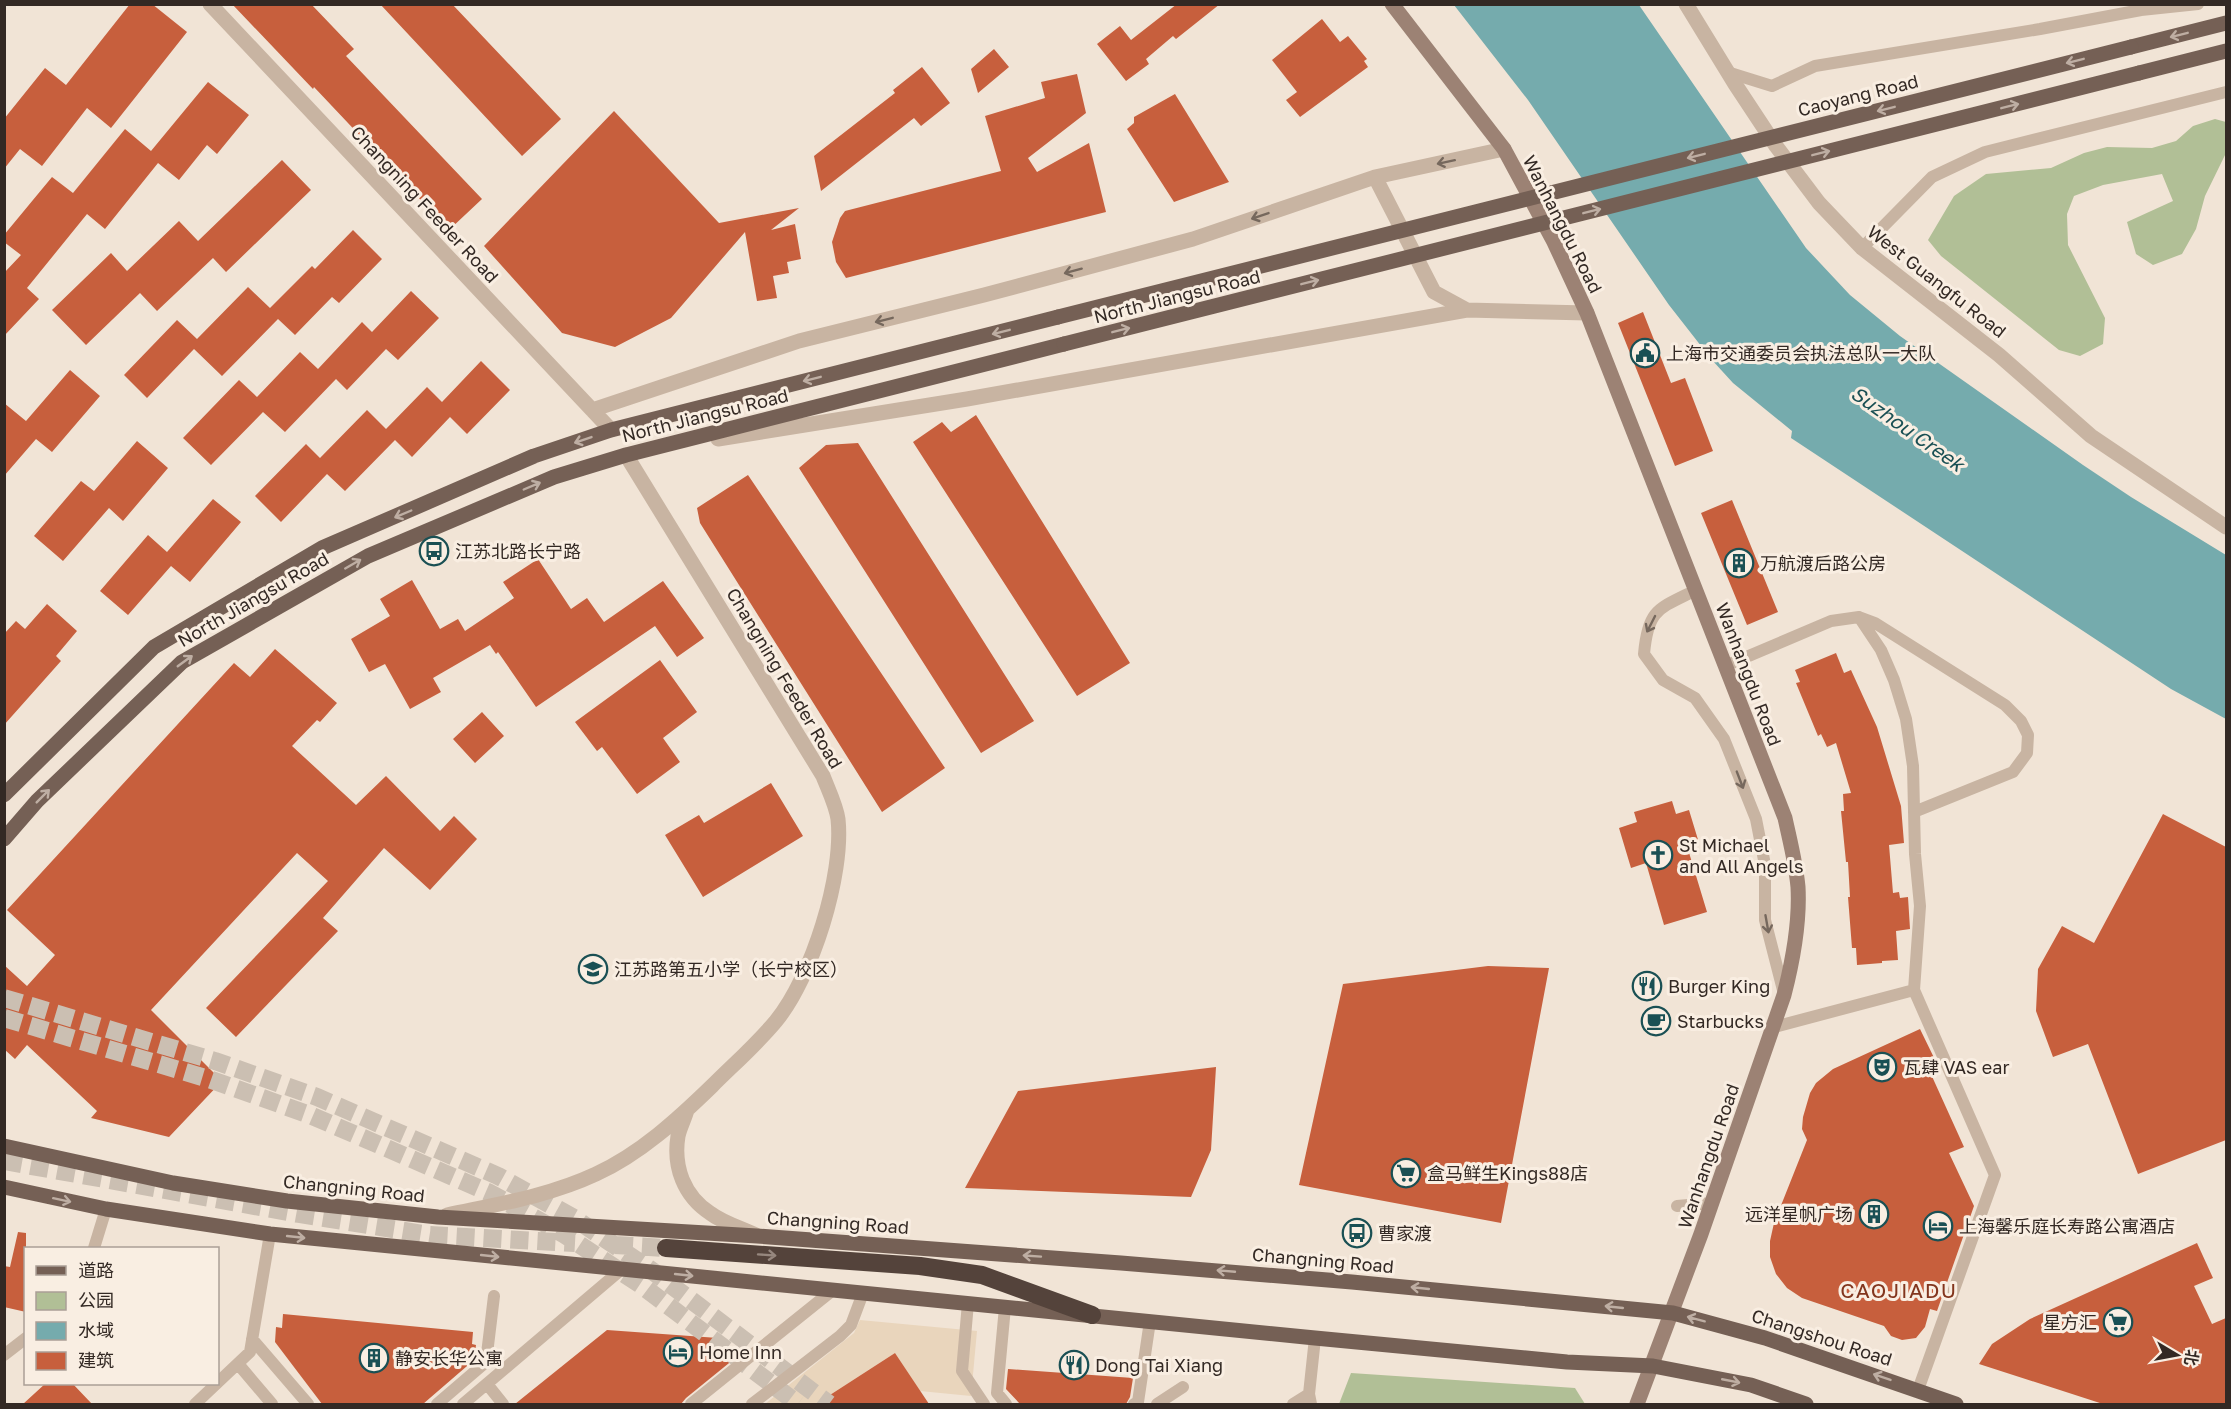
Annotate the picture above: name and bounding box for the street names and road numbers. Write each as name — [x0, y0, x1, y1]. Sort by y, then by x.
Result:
street label: Caoyang Road — [1796, 69, 1920, 121]
street label: Changning Feeder Road — [346, 121, 504, 287]
street label: Wanhangdu Road — [1519, 151, 1607, 297]
street label: West Guangfu Road — [1863, 220, 2011, 342]
street label: North Jiangsu Road — [1091, 265, 1263, 327]
street label: North Jiangsu Road — [619, 384, 791, 446]
street label: North Jiangsu Road — [174, 547, 332, 651]
street label: Changning Feeder Road — [722, 584, 848, 772]
street label: Wanhangdu Road — [1712, 599, 1786, 749]
street label: Wanhangdu Road — [1673, 1081, 1743, 1231]
street label: Changning Road — [282, 1170, 426, 1206]
street label: Changning Road — [766, 1206, 910, 1238]
street label: Changning Road — [1251, 1243, 1395, 1277]
street label: Changshou Road — [1749, 1304, 1895, 1370]

